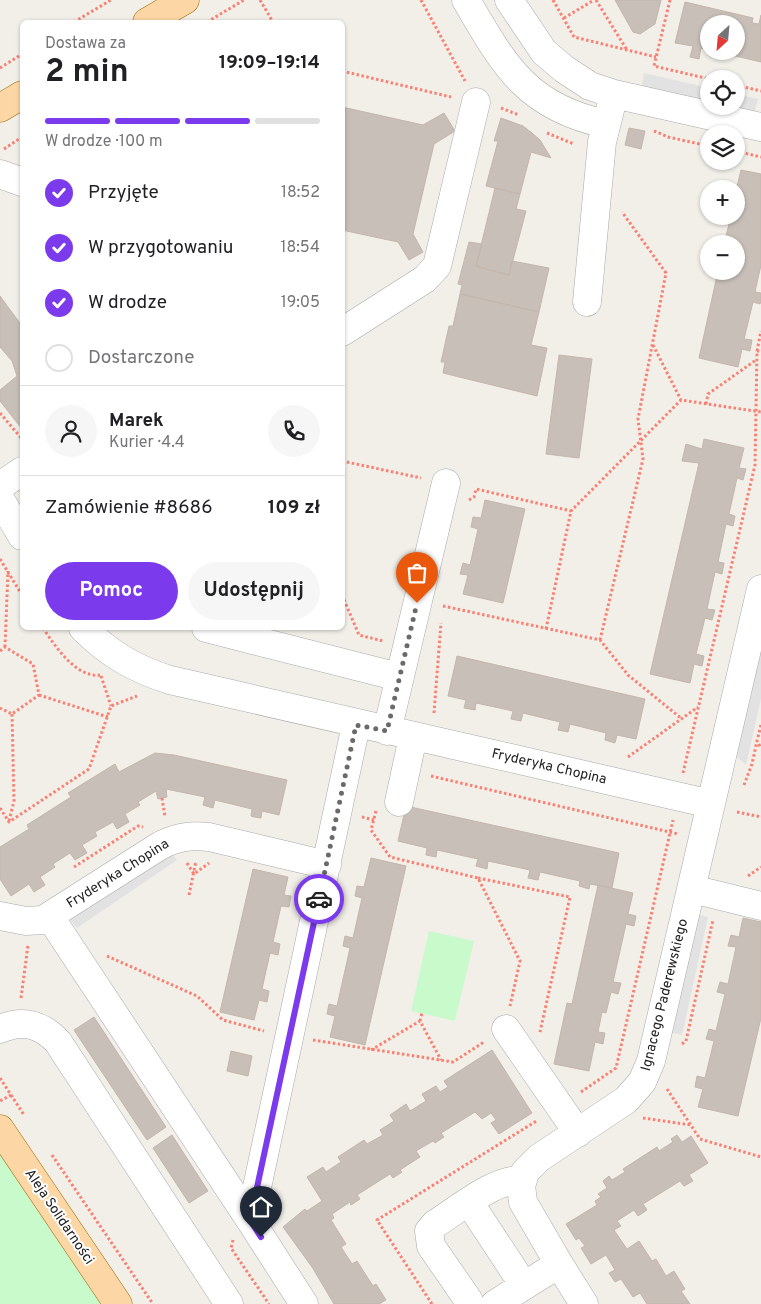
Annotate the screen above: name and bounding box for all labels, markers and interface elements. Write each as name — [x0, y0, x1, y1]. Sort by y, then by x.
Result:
north arrow — [700, 15, 745, 60]
map controls — [700, 15, 745, 280]
text: Dostawa za — [45, 34, 126, 54]
text: 19:09–19:14 — [219, 51, 320, 75]
text: 2 min — [45, 53, 129, 93]
button: locate — [700, 70, 745, 115]
button: layers — [700, 125, 745, 170]
text: W drodze · 100 m — [45, 132, 163, 152]
icon: check — [45, 179, 73, 207]
button: + — [700, 180, 745, 225]
text: Przyjęte — [88, 181, 159, 205]
text: 18:52 — [281, 183, 320, 203]
icon: check — [45, 234, 73, 262]
button: − — [700, 235, 745, 280]
text: W przygotowaniu — [88, 236, 234, 260]
text: 18:54 — [280, 238, 320, 258]
icon: check — [45, 289, 73, 317]
text: W drodze — [88, 291, 167, 315]
text: 19:05 — [281, 293, 320, 313]
text: Dostarczone — [88, 346, 194, 370]
button: person — [45, 405, 97, 457]
button: phone — [268, 405, 320, 457]
text: Marek — [109, 409, 164, 433]
text: Kurier · 4.4 — [109, 433, 185, 453]
text: Zamówienie #8686 — [45, 496, 213, 520]
text: 109 zł — [268, 496, 320, 520]
pin — [396, 552, 438, 603]
icon: bag — [403, 559, 431, 587]
button: Pomoc — [45, 562, 178, 620]
button: Udostępnij — [188, 562, 320, 620]
street label: Fryderyka Chopina — [490, 745, 608, 789]
street label: Fryderyka Chopina — [64, 836, 172, 912]
courier — [294, 874, 344, 924]
icon: car — [305, 885, 333, 913]
street label: Ignacego Paderewskiego — [638, 917, 692, 1073]
street label: Aleja Solidarności — [21, 1166, 97, 1268]
pin — [240, 1186, 282, 1237]
icon: home — [247, 1193, 275, 1221]

